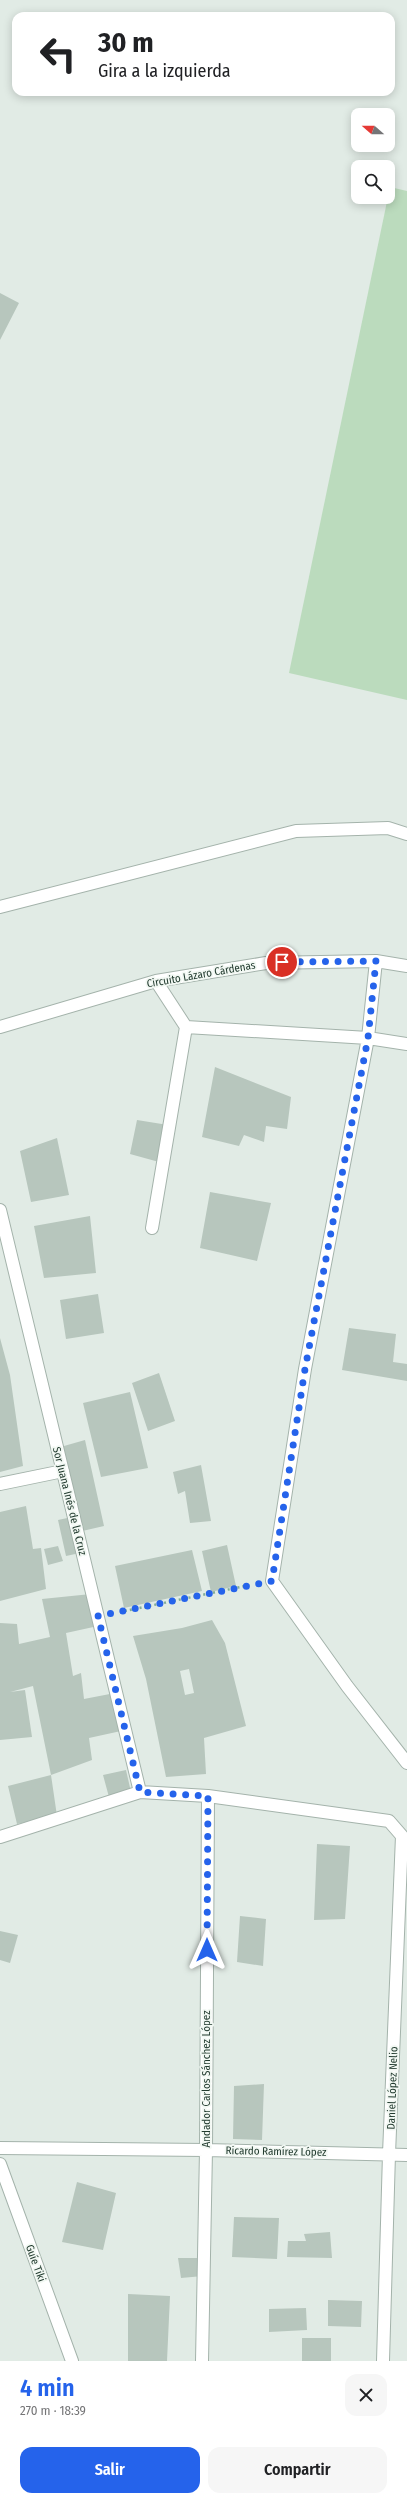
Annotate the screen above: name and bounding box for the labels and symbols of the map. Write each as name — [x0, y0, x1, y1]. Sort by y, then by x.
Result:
north arrow — [351, 108, 395, 152]
pin — [265, 945, 299, 979]
street label: Circuito Lázaro Cárdenas — [146, 958, 257, 990]
street label: Sor Juana Inés de la Cruz — [50, 1446, 89, 1557]
position arrow — [186, 1929, 228, 1971]
street label: Andador Carlos Sánchez López — [200, 2010, 213, 2148]
street label: Daniel López Nelio — [385, 2046, 400, 2130]
street label: Ricardo Ramírez López — [225, 2144, 327, 2159]
street label: Guíe Tiki — [23, 2243, 48, 2284]

